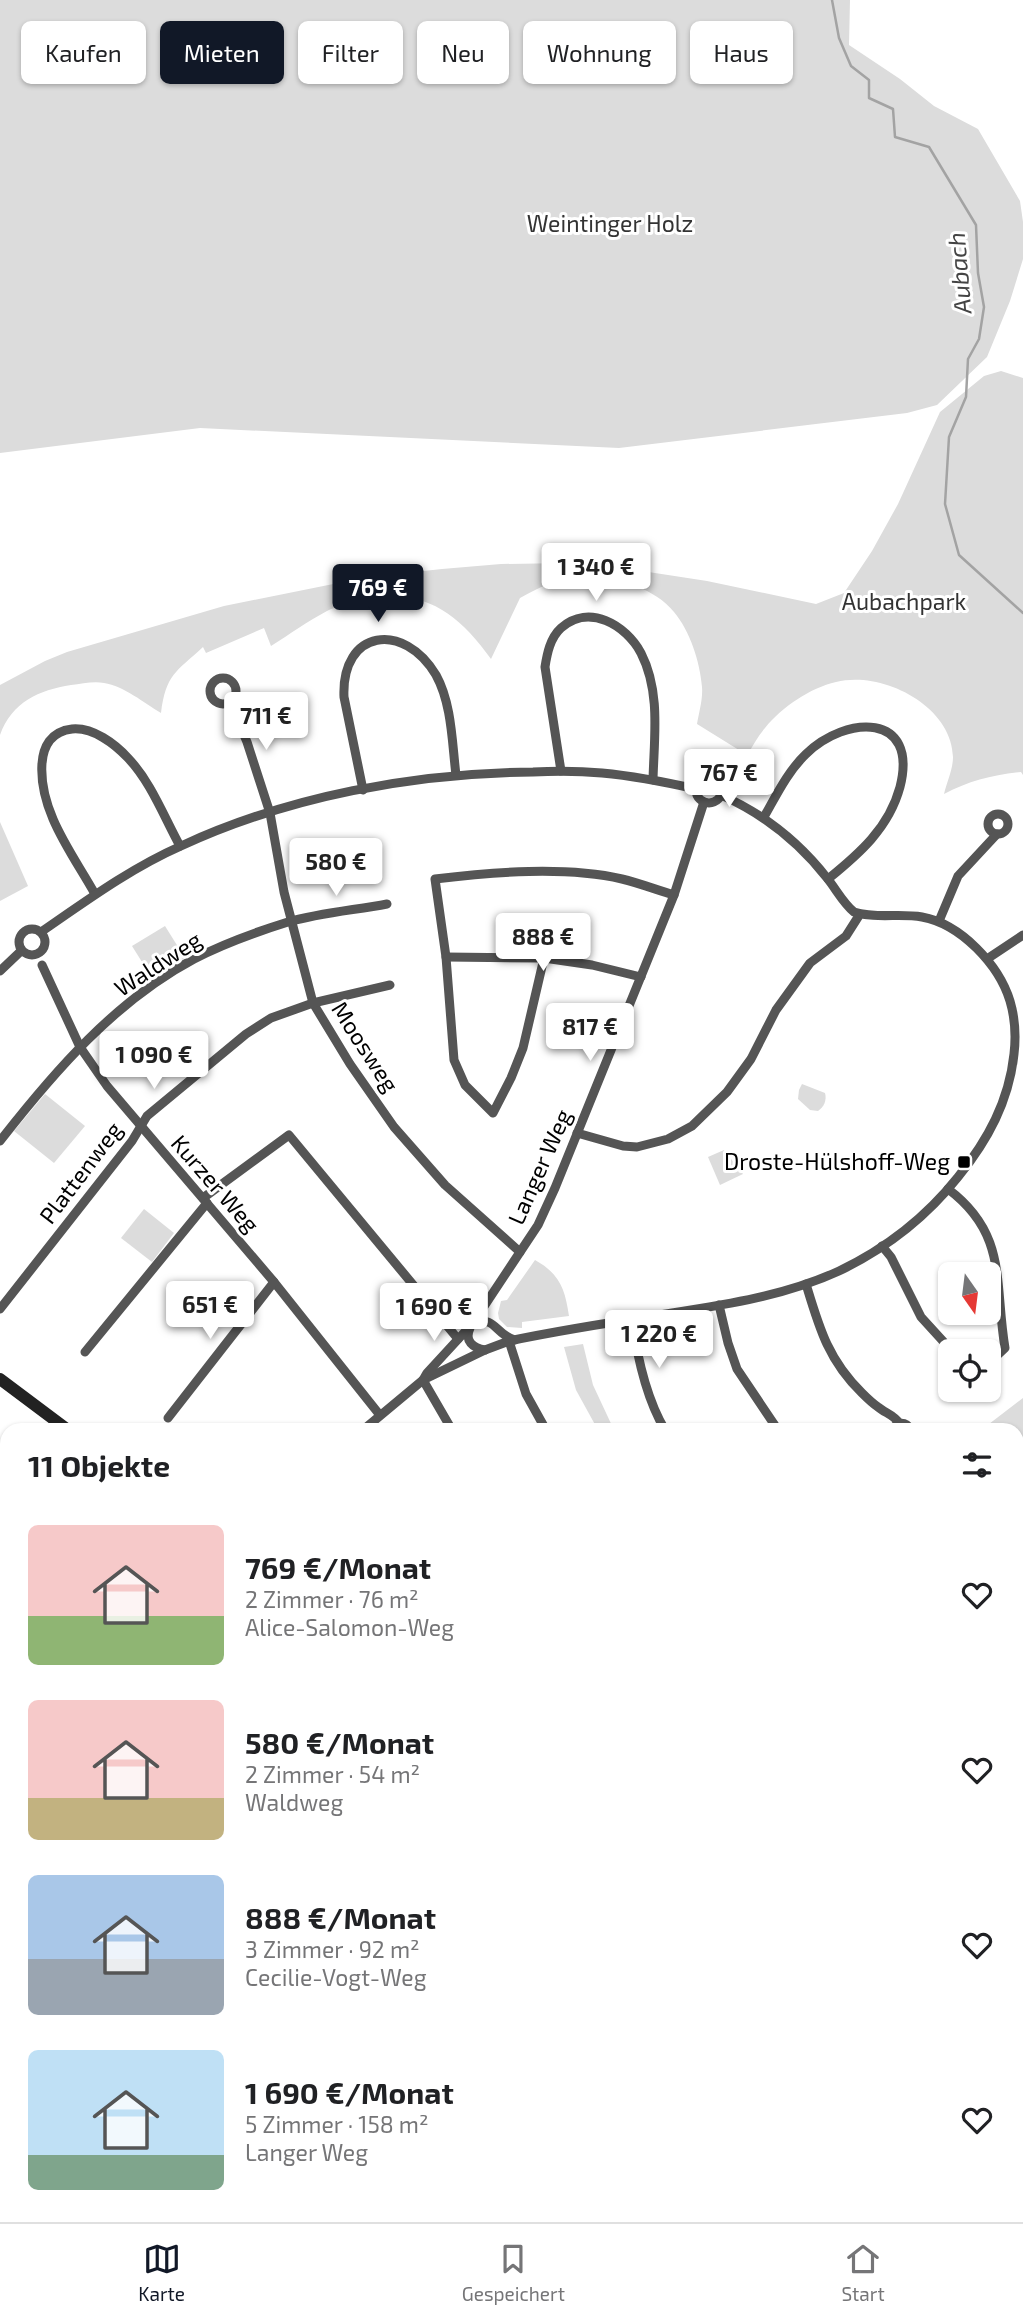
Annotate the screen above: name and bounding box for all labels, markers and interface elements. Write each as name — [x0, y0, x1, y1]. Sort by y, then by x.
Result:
chip: Kaufen — [21, 21, 146, 84]
chip: Mieten — [160, 21, 284, 84]
chip: Filter — [298, 21, 403, 84]
chip: Neu — [417, 21, 509, 84]
chip: Wohnung — [523, 21, 676, 84]
chip: Haus — [690, 21, 793, 84]
park label: Weintinger Holz — [527, 209, 693, 237]
water label: Aubach — [941, 231, 977, 316]
pin: 1 340 € — [531, 544, 661, 603]
text: 1 340 € — [558, 552, 634, 580]
pin: 769 € — [329, 564, 427, 624]
text: 769 € — [348, 573, 408, 601]
park label: Aubachpark — [842, 587, 967, 615]
pin: 711 € — [217, 692, 315, 752]
text: 711 € — [240, 701, 292, 729]
pin: 767 € — [680, 750, 778, 809]
text: 767 € — [700, 758, 758, 786]
pin: 580 € — [287, 838, 385, 898]
text: 580 € — [305, 847, 367, 875]
pin: 888 € — [494, 914, 592, 973]
text: 888 € — [512, 922, 574, 950]
street label: Waldweg — [109, 925, 206, 1002]
street label: Moosweg — [326, 996, 405, 1097]
pin: 817 € — [541, 1004, 639, 1063]
text: 817 € — [562, 1012, 618, 1040]
pin: 1 090 € — [89, 1032, 219, 1091]
text: 1 090 € — [115, 1040, 193, 1068]
street label: Langer Weg — [501, 1105, 577, 1228]
street label: Plattenweg — [33, 1116, 128, 1229]
street label: Kurzer Weg — [166, 1129, 266, 1238]
place label: Droste-Hülshoff-Weg — [724, 1147, 950, 1175]
marker: Droste-Hülshoff-Weg — [956, 1154, 972, 1170]
north arrow — [938, 1262, 1001, 1325]
map controls — [938, 1262, 1001, 1402]
pin: 651 € — [161, 1282, 259, 1341]
pin: 1 690 € — [369, 1284, 499, 1343]
text: 651 € — [182, 1290, 238, 1318]
text: 1 690 € — [396, 1292, 472, 1320]
pin: 1 220 € — [594, 1310, 724, 1370]
text: 1 220 € — [621, 1319, 697, 1347]
button: locate — [938, 1339, 1001, 1402]
icon: filters — [958, 1446, 996, 1484]
text: 11 Objekte — [28, 1447, 170, 1483]
text: 769 €/Monat — [245, 1549, 431, 1585]
icon: home — [84, 1553, 168, 1637]
icon: heart — [958, 1576, 996, 1614]
text: 2 Zimmer · 76 m² — [245, 1585, 419, 1613]
text: Alice-Salomon-Weg — [245, 1613, 454, 1641]
text: 580 €/Monat — [245, 1724, 434, 1760]
icon: home — [84, 1728, 168, 1812]
icon: heart — [958, 1751, 996, 1789]
text: 2 Zimmer · 54 m² — [245, 1760, 420, 1788]
text: Waldweg — [245, 1788, 343, 1816]
text: 888 €/Monat — [245, 1899, 436, 1935]
icon: home — [84, 1903, 168, 1987]
icon: heart — [958, 1926, 996, 1964]
text: 3 Zimmer · 92 m² — [245, 1935, 420, 1963]
text: Cecilie-Vogt-Weg — [245, 1963, 427, 1991]
text: 1 690 €/Monat — [245, 2074, 454, 2110]
icon: home — [84, 2078, 168, 2162]
icon: heart — [958, 2101, 996, 2139]
text: 5 Zimmer · 158 m² — [245, 2110, 429, 2138]
text: Langer Weg — [245, 2138, 368, 2166]
tab: Karte — [138, 2240, 185, 2305]
tab: Gespeichert — [462, 2240, 565, 2305]
tab: Start — [842, 2240, 885, 2305]

